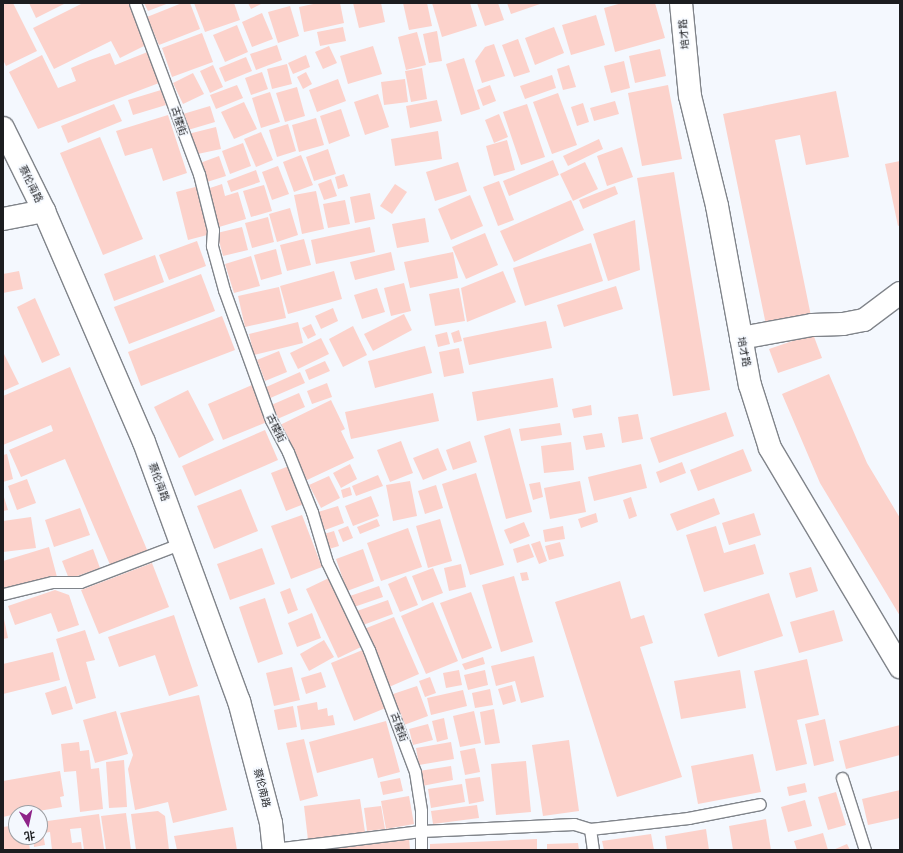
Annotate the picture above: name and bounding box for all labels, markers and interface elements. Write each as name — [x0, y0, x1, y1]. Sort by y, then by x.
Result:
street label: 培才路 — [677, 19, 691, 49]
street label: 古楼街 — [169, 105, 189, 137]
street label: 蔡伦南路 — [17, 163, 45, 205]
street label: 培才路 — [735, 336, 753, 368]
street label: 古楼街 — [264, 412, 288, 444]
street label: 蔡伦南路 — [147, 461, 171, 503]
street label: 古楼街 — [388, 711, 410, 743]
street label: 蔡伦南路 — [251, 767, 273, 809]
north arrow — [8, 805, 48, 845]
text: 北 — [23, 828, 36, 844]

